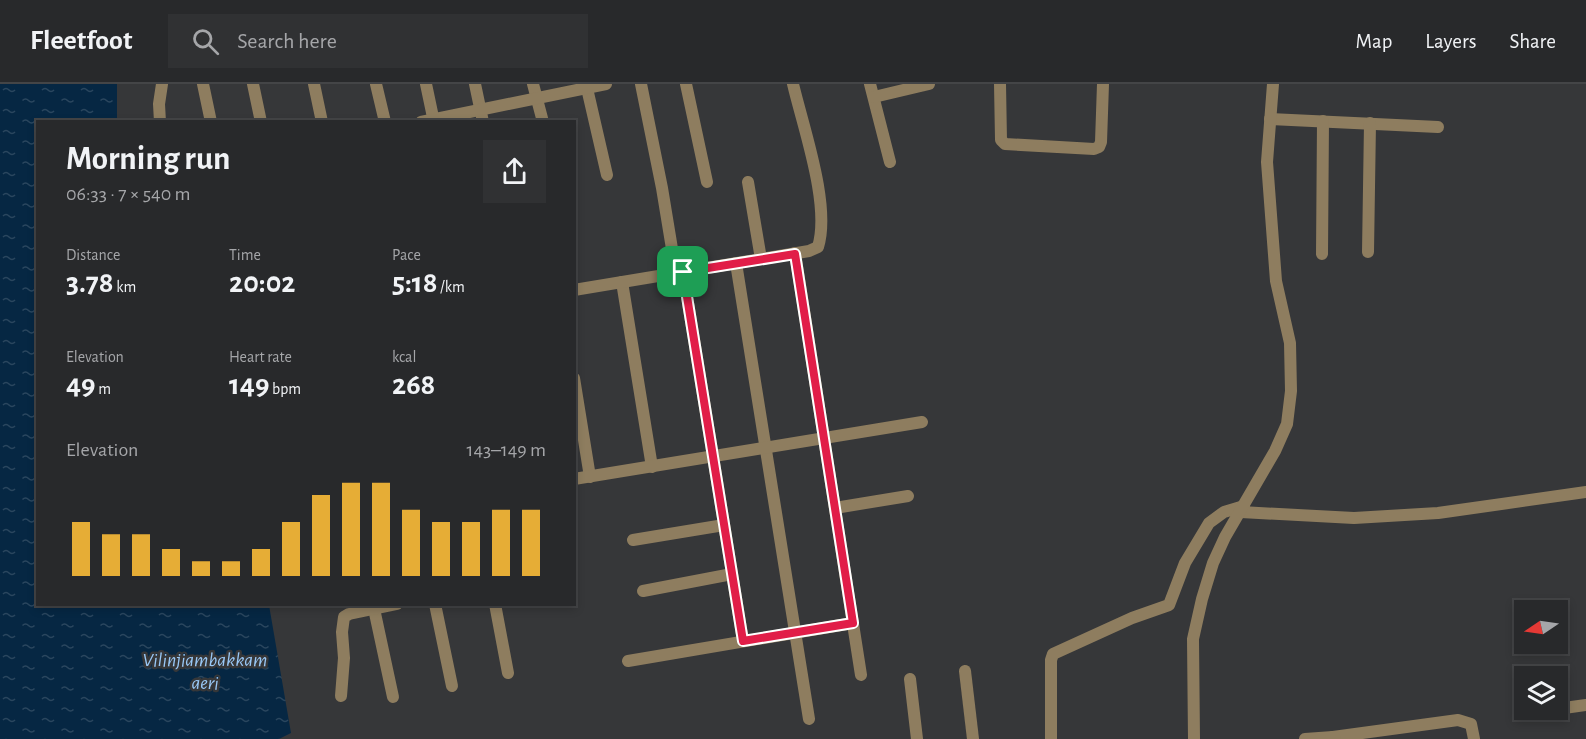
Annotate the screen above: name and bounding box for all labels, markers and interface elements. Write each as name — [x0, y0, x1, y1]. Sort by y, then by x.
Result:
search box — [168, 14, 588, 68]
icon: search — [189, 25, 222, 58]
text: Fleetfoot — [30, 27, 132, 55]
text: Search here — [237, 30, 337, 52]
text: Map — [1356, 31, 1392, 52]
text: Layers — [1425, 31, 1476, 52]
text: Share — [1509, 31, 1556, 52]
button: share — [483, 140, 546, 203]
text: Morning run — [66, 143, 230, 176]
text: 06:33 · 7 × 540 m — [66, 184, 191, 204]
pin — [657, 246, 708, 297]
text: Distance — [66, 247, 120, 263]
text: Time — [229, 247, 261, 263]
text: Pace — [392, 247, 421, 263]
icon: arrive — [666, 255, 699, 288]
text: 3.78 — [66, 268, 114, 298]
text: 20:02 — [229, 268, 295, 298]
text: 5:18 — [392, 268, 437, 298]
text: km — [114, 279, 136, 295]
text: /km — [437, 279, 465, 295]
text: Elevation — [66, 349, 124, 365]
text: Heart rate — [229, 349, 292, 365]
text: kcal — [392, 349, 416, 365]
text: 49 — [66, 370, 96, 400]
text: 149 — [229, 370, 269, 400]
text: 268 — [392, 370, 435, 400]
text: m — [96, 381, 111, 397]
text: bpm — [269, 381, 301, 397]
text: Elevation — [66, 440, 138, 460]
text: 143–149 m — [467, 440, 546, 460]
north arrow — [1514, 600, 1568, 654]
map controls — [1514, 600, 1568, 720]
water label: Vilinjiambakkam aeri — [143, 650, 267, 693]
button: layers — [1514, 666, 1568, 720]

